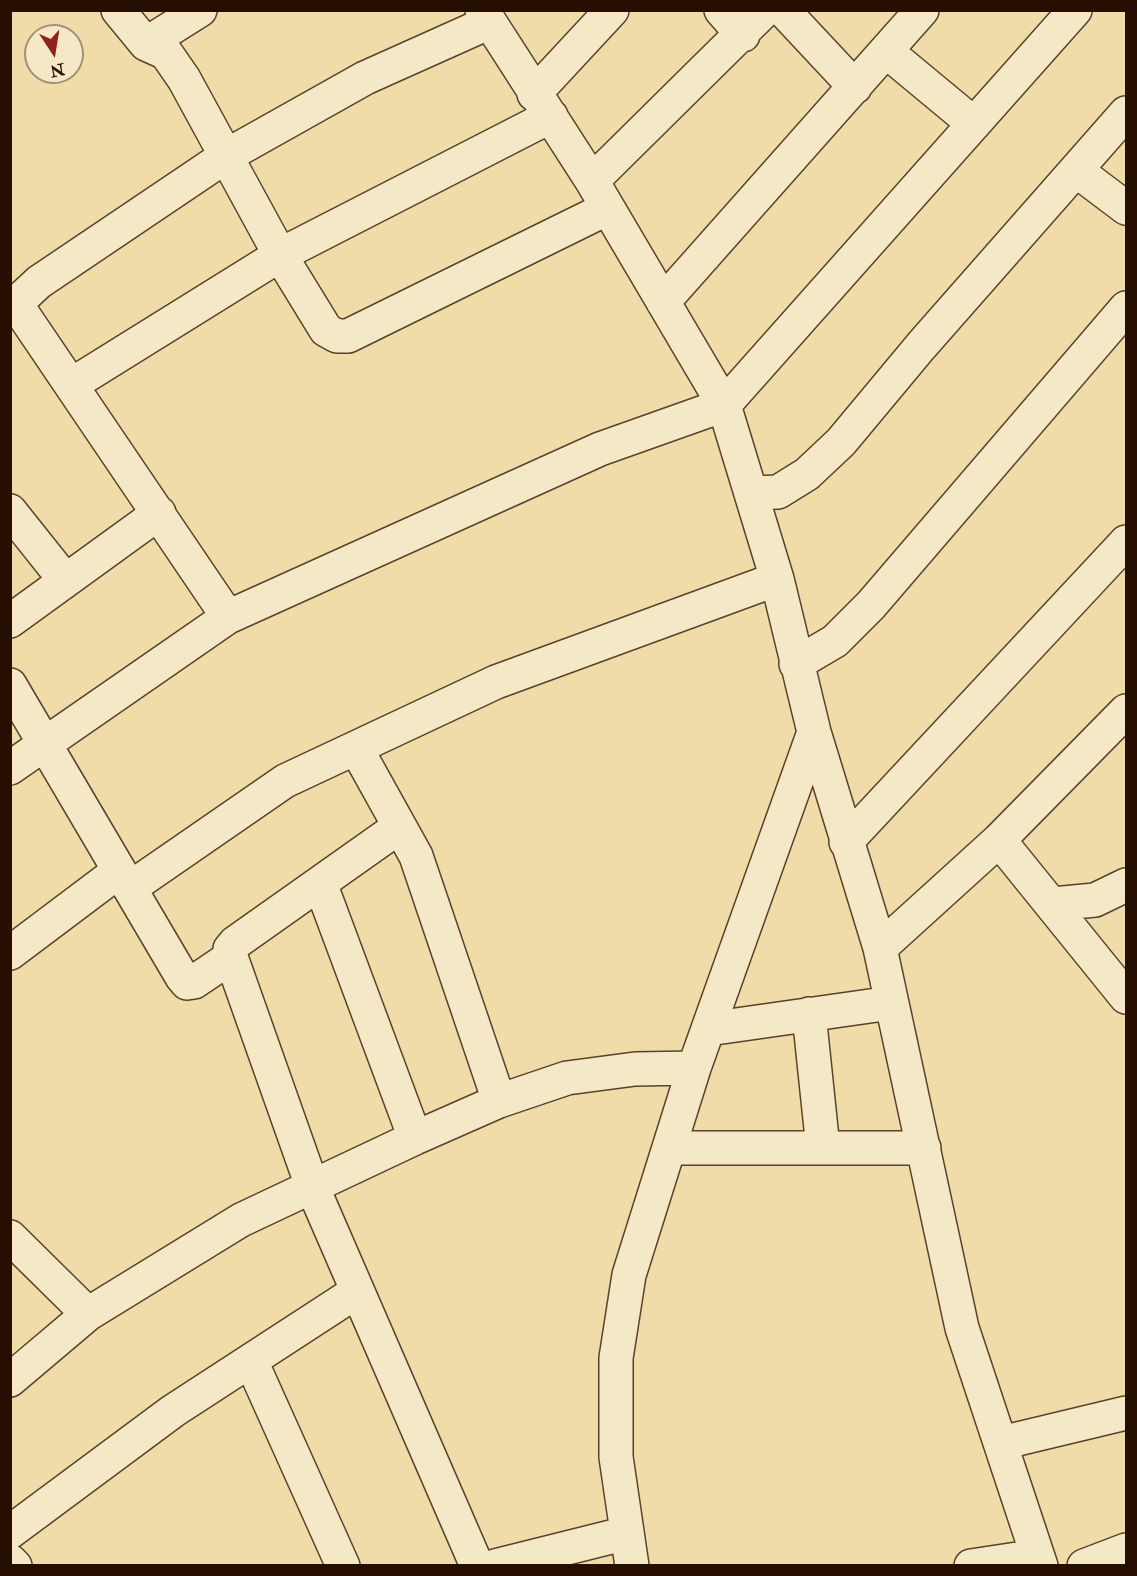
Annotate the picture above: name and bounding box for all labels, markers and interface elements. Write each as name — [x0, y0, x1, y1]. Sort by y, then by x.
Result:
north arrow — [24, 24, 84, 84]
text: N — [48, 58, 66, 81]

